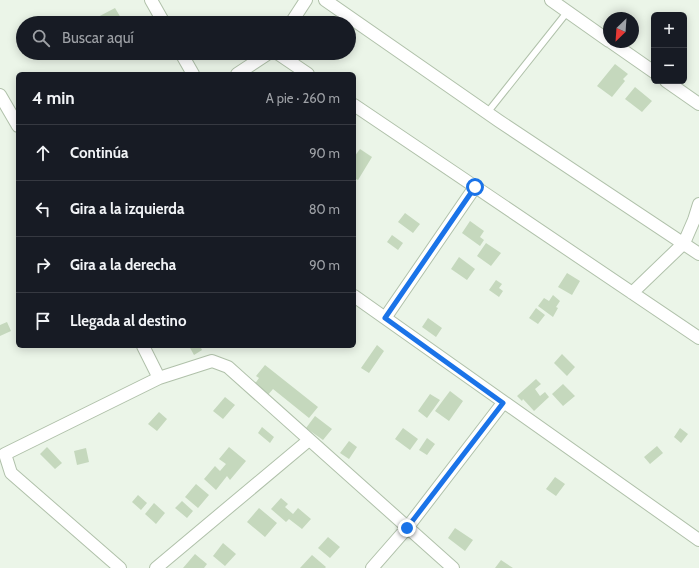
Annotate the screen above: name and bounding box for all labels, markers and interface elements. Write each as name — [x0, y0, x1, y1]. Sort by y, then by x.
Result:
north arrow — [603, 12, 639, 48]
map controls — [651, 12, 687, 84]
button: + — [651, 12, 687, 48]
search box — [16, 16, 356, 60]
icon: search — [30, 27, 52, 49]
text: Buscar aquí — [62, 29, 134, 47]
button: − — [651, 48, 687, 84]
text: 4 min — [32, 88, 75, 108]
text: A pie · 260 m — [266, 90, 340, 106]
icon: ahead — [32, 142, 54, 164]
text: Continúa — [70, 144, 128, 162]
text: 90 m — [309, 145, 340, 161]
route start — [466, 178, 484, 196]
icon: left — [32, 198, 54, 220]
text: Gira a la izquierda — [70, 200, 184, 218]
text: 80 m — [309, 201, 340, 217]
icon: right — [32, 254, 54, 276]
text: Gira a la derecha — [70, 256, 176, 274]
text: 90 m — [309, 257, 340, 273]
icon: arrive — [32, 310, 54, 332]
text: Llegada al destino — [70, 312, 186, 330]
route end — [398, 519, 416, 537]

